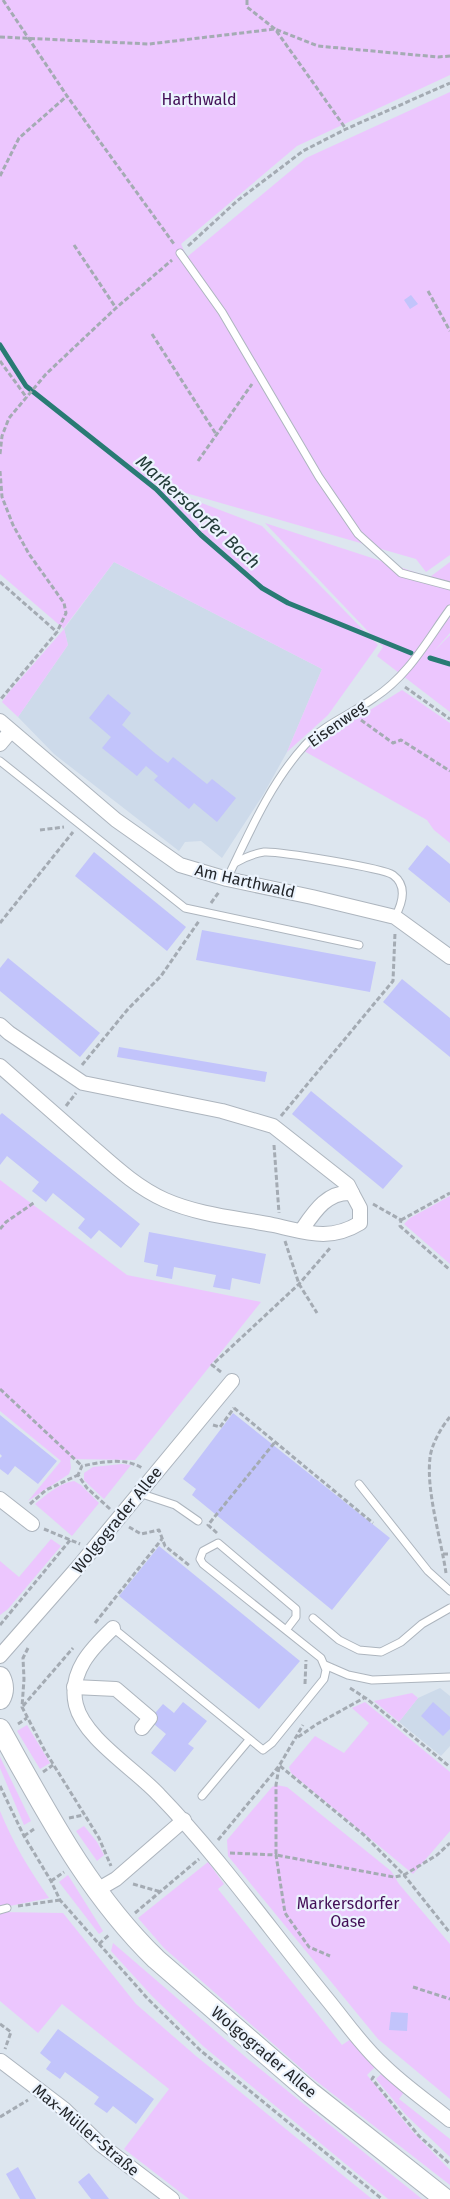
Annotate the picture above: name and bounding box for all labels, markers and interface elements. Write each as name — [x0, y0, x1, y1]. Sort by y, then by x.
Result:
park label: Harthwald — [162, 90, 236, 109]
water label: Markersdorfer Bach — [131, 450, 265, 574]
street label: Eisenweg — [304, 697, 371, 751]
street label: Am Harthwald — [193, 860, 297, 902]
street label: Wolgograder Allee — [68, 1463, 166, 1577]
park label: Markersdorfer Oase — [297, 1894, 400, 1931]
street label: Wolgograder Allee — [207, 2002, 321, 2102]
street label: Max-Müller-Straße — [29, 2080, 143, 2180]

